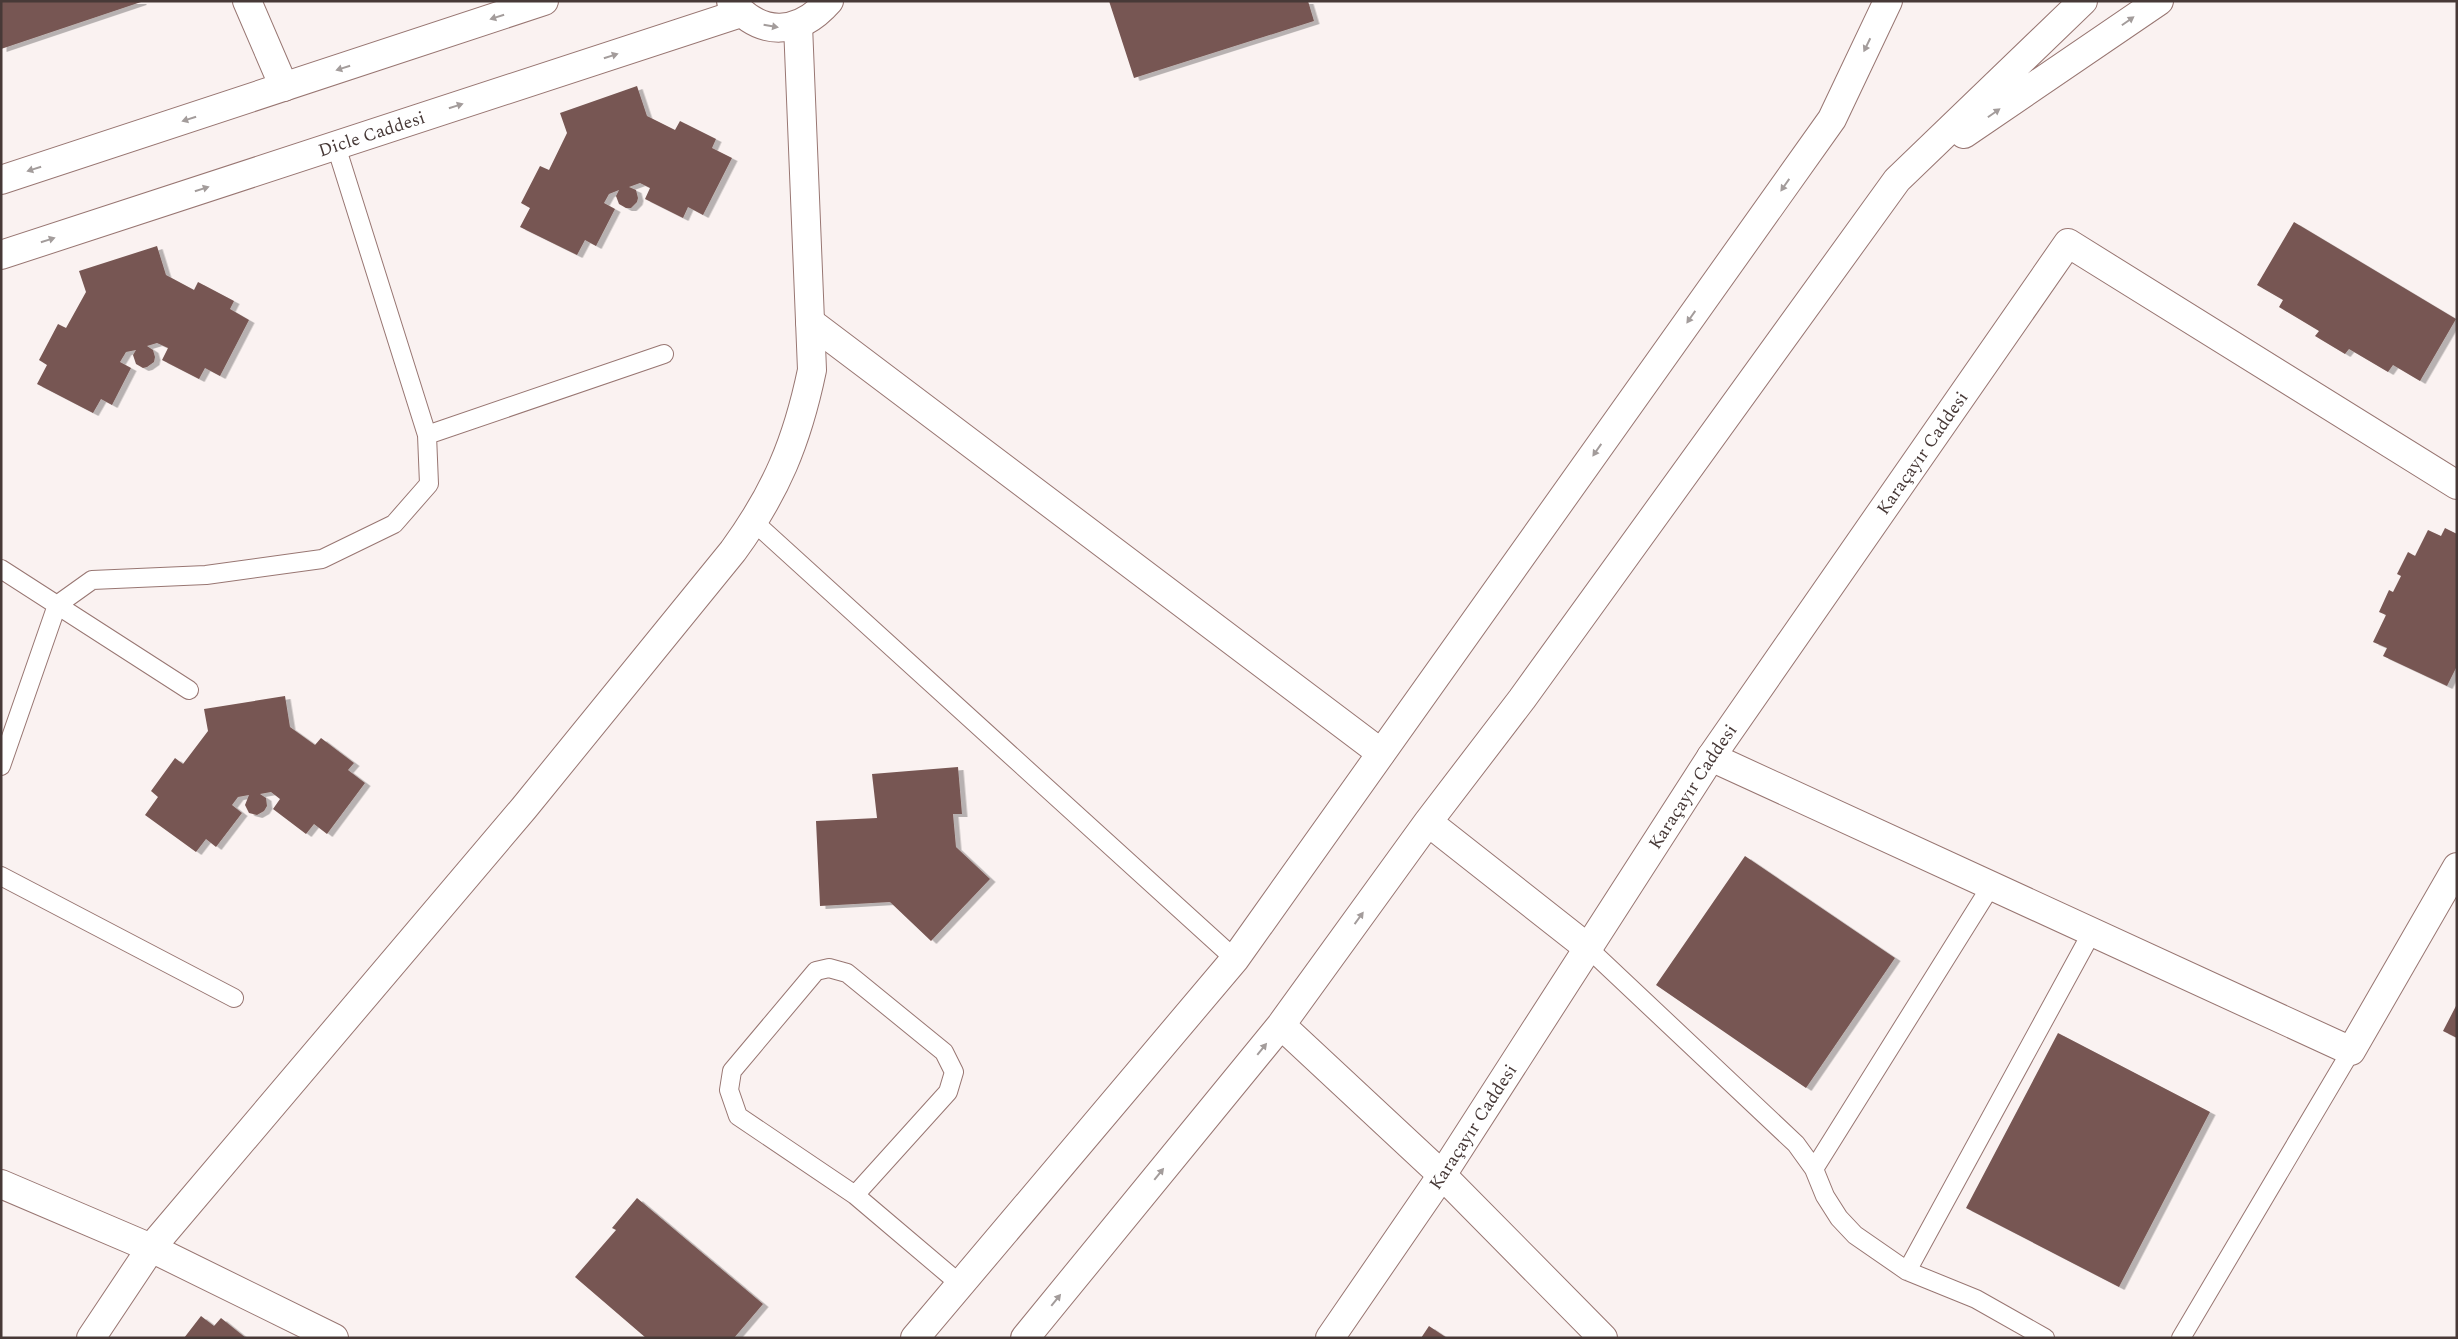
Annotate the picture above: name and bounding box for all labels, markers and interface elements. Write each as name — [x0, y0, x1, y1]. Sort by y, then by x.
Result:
one-way arrow — [490, 13, 505, 21]
one-way arrow — [2121, 16, 2135, 26]
one-way arrow — [764, 23, 780, 31]
one-way arrow — [1863, 38, 1871, 52]
one-way arrow — [603, 52, 618, 59]
one-way arrow — [335, 64, 350, 72]
one-way arrow — [449, 102, 464, 110]
street label: Dicle Caddesi — [315, 104, 429, 164]
one-way arrow — [1988, 108, 2001, 118]
one-way arrow — [181, 115, 196, 123]
one-way arrow — [27, 166, 42, 174]
one-way arrow — [1780, 178, 1790, 192]
one-way arrow — [195, 185, 210, 193]
one-way arrow — [40, 236, 55, 243]
one-way arrow — [1686, 310, 1696, 324]
street label: Karaçayır Caddesi — [1870, 386, 1975, 521]
one-way arrow — [1592, 443, 1602, 457]
street label: Karaçayır Caddesi — [1642, 719, 1744, 855]
one-way arrow — [1354, 911, 1364, 925]
one-way arrow — [1257, 1043, 1268, 1056]
street label: Karaçayır Caddesi — [1423, 1059, 1524, 1196]
one-way arrow — [1154, 1168, 1165, 1181]
one-way arrow — [1051, 1294, 1062, 1307]

